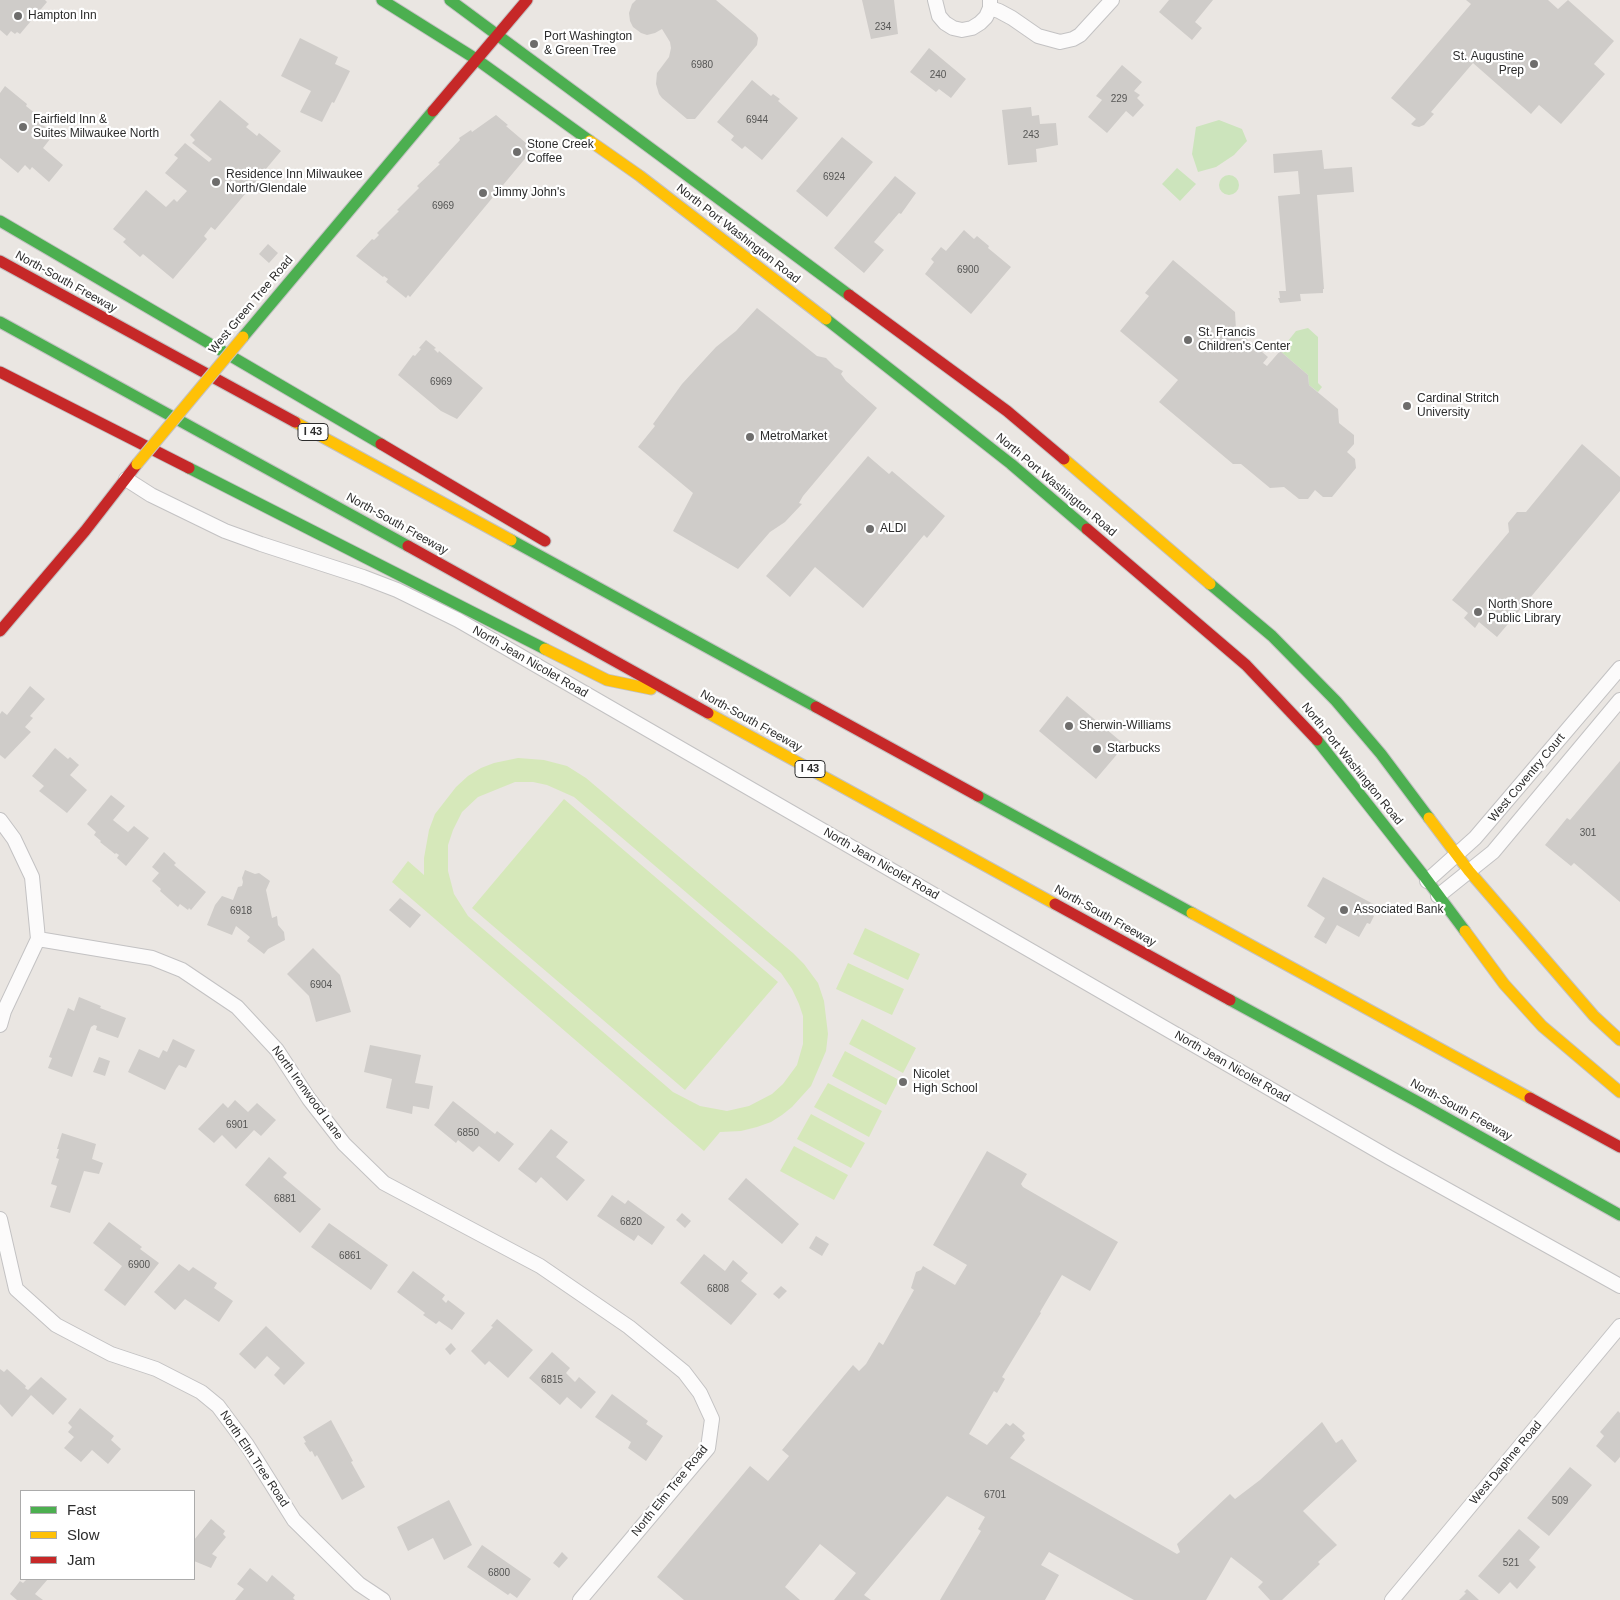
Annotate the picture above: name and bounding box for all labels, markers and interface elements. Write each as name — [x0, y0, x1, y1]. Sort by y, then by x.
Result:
place label: Hampton Inn — [28, 9, 97, 23]
marker: Hampton Inn — [12, 10, 24, 22]
house number: 234 — [875, 21, 891, 33]
place label: Port Washington & Green Tree — [544, 30, 632, 58]
marker: Port Washington & Green Tree — [528, 38, 540, 50]
place label: St. Augustine Prep — [1453, 50, 1524, 78]
marker: St. Augustine Prep — [1528, 58, 1540, 70]
house number: 6980 — [691, 59, 713, 71]
house number: 240 — [930, 69, 946, 81]
house number: 229 — [1111, 93, 1127, 105]
place label: Fairfield Inn & Suites Milwaukee North — [33, 113, 159, 141]
house number: 6944 — [746, 114, 768, 126]
marker: Fairfield Inn & Suites Milwaukee North — [17, 121, 29, 133]
house number: 243 — [1023, 129, 1039, 141]
place label: Stone Creek Coffee — [527, 138, 594, 166]
marker: Stone Creek Coffee — [511, 146, 523, 158]
place label: Residence Inn Milwaukee North/Glendale — [226, 168, 363, 196]
house number: 6924 — [823, 171, 845, 183]
marker: Residence Inn Milwaukee North/Glendale — [210, 176, 222, 188]
street label: North Port Washington Road — [673, 181, 803, 287]
place label: Jimmy John's — [493, 186, 565, 200]
marker: Jimmy John's — [477, 187, 489, 199]
house number: 6969 — [432, 200, 454, 212]
street label: North-South Freeway — [13, 248, 119, 316]
street label: West Green Tree Road — [206, 253, 296, 357]
house number: 6900 — [957, 264, 979, 276]
place label: St. Francis Children's Center — [1198, 326, 1290, 354]
marker: St. Francis Children's Center — [1182, 334, 1194, 346]
house number: 6969 — [430, 376, 452, 388]
place label: Cardinal Stritch University — [1417, 392, 1499, 420]
marker: Cardinal Stritch University — [1401, 400, 1413, 412]
road number: I 43 — [298, 424, 328, 441]
place label: MetroMarket — [760, 430, 827, 444]
street label: North Port Washington Road — [993, 430, 1119, 540]
marker: MetroMarket — [744, 431, 756, 443]
street label: North-South Freeway — [344, 490, 450, 558]
place label: ALDI — [880, 522, 907, 536]
marker: ALDI — [864, 523, 876, 535]
place label: North Shore Public Library — [1488, 598, 1561, 626]
marker: North Shore Public Library — [1472, 606, 1484, 618]
street label: North Jean Nicolet Road — [470, 623, 590, 701]
street label: North-South Freeway — [698, 687, 804, 755]
street label: North Port Washington Road — [1298, 700, 1406, 828]
place label: Sherwin-Williams — [1079, 719, 1171, 733]
marker: Sherwin-Williams — [1063, 720, 1075, 732]
street label: West Coventry Court — [1486, 731, 1568, 825]
place label: Starbucks — [1107, 742, 1160, 756]
marker: Starbucks — [1091, 743, 1103, 755]
road number: I 43 — [795, 761, 825, 778]
street label: North Jean Nicolet Road — [821, 825, 941, 903]
house number: 301 — [1580, 827, 1596, 839]
street label: North-South Freeway — [1052, 882, 1158, 950]
place label: Associated Bank — [1354, 903, 1443, 917]
marker: Associated Bank — [1338, 904, 1350, 916]
house number: 6918 — [230, 905, 252, 917]
house number: 6904 — [310, 979, 332, 991]
street label: North Jean Nicolet Road — [1172, 1028, 1292, 1106]
street label: North Ironwood Lane — [268, 1043, 346, 1143]
place label: Nicolet High School — [913, 1068, 978, 1096]
marker: Nicolet High School — [897, 1076, 909, 1088]
street label: North-South Freeway — [1408, 1076, 1514, 1144]
house number: 6901 — [226, 1119, 248, 1131]
house number: 6850 — [457, 1127, 479, 1139]
house number: 6881 — [274, 1193, 296, 1205]
house number: 6820 — [620, 1216, 642, 1228]
house number: 6861 — [339, 1250, 361, 1262]
house number: 6900 — [128, 1259, 150, 1271]
house number: 6808 — [707, 1283, 729, 1295]
house number: 6815 — [541, 1374, 563, 1386]
street label: North Elm Tree Road — [216, 1408, 292, 1510]
street label: West Daphne Road — [1467, 1418, 1545, 1508]
street label: North Elm Tree Road — [629, 1443, 711, 1539]
house number: 6701 — [984, 1489, 1006, 1501]
legend — [20, 1490, 195, 1580]
house number: 509 — [1552, 1495, 1568, 1507]
text: Fast — [67, 1501, 96, 1518]
text: Slow — [67, 1526, 100, 1543]
text: Jam — [67, 1551, 95, 1568]
house number: 521 — [1503, 1557, 1519, 1569]
house number: 6800 — [488, 1567, 510, 1579]

